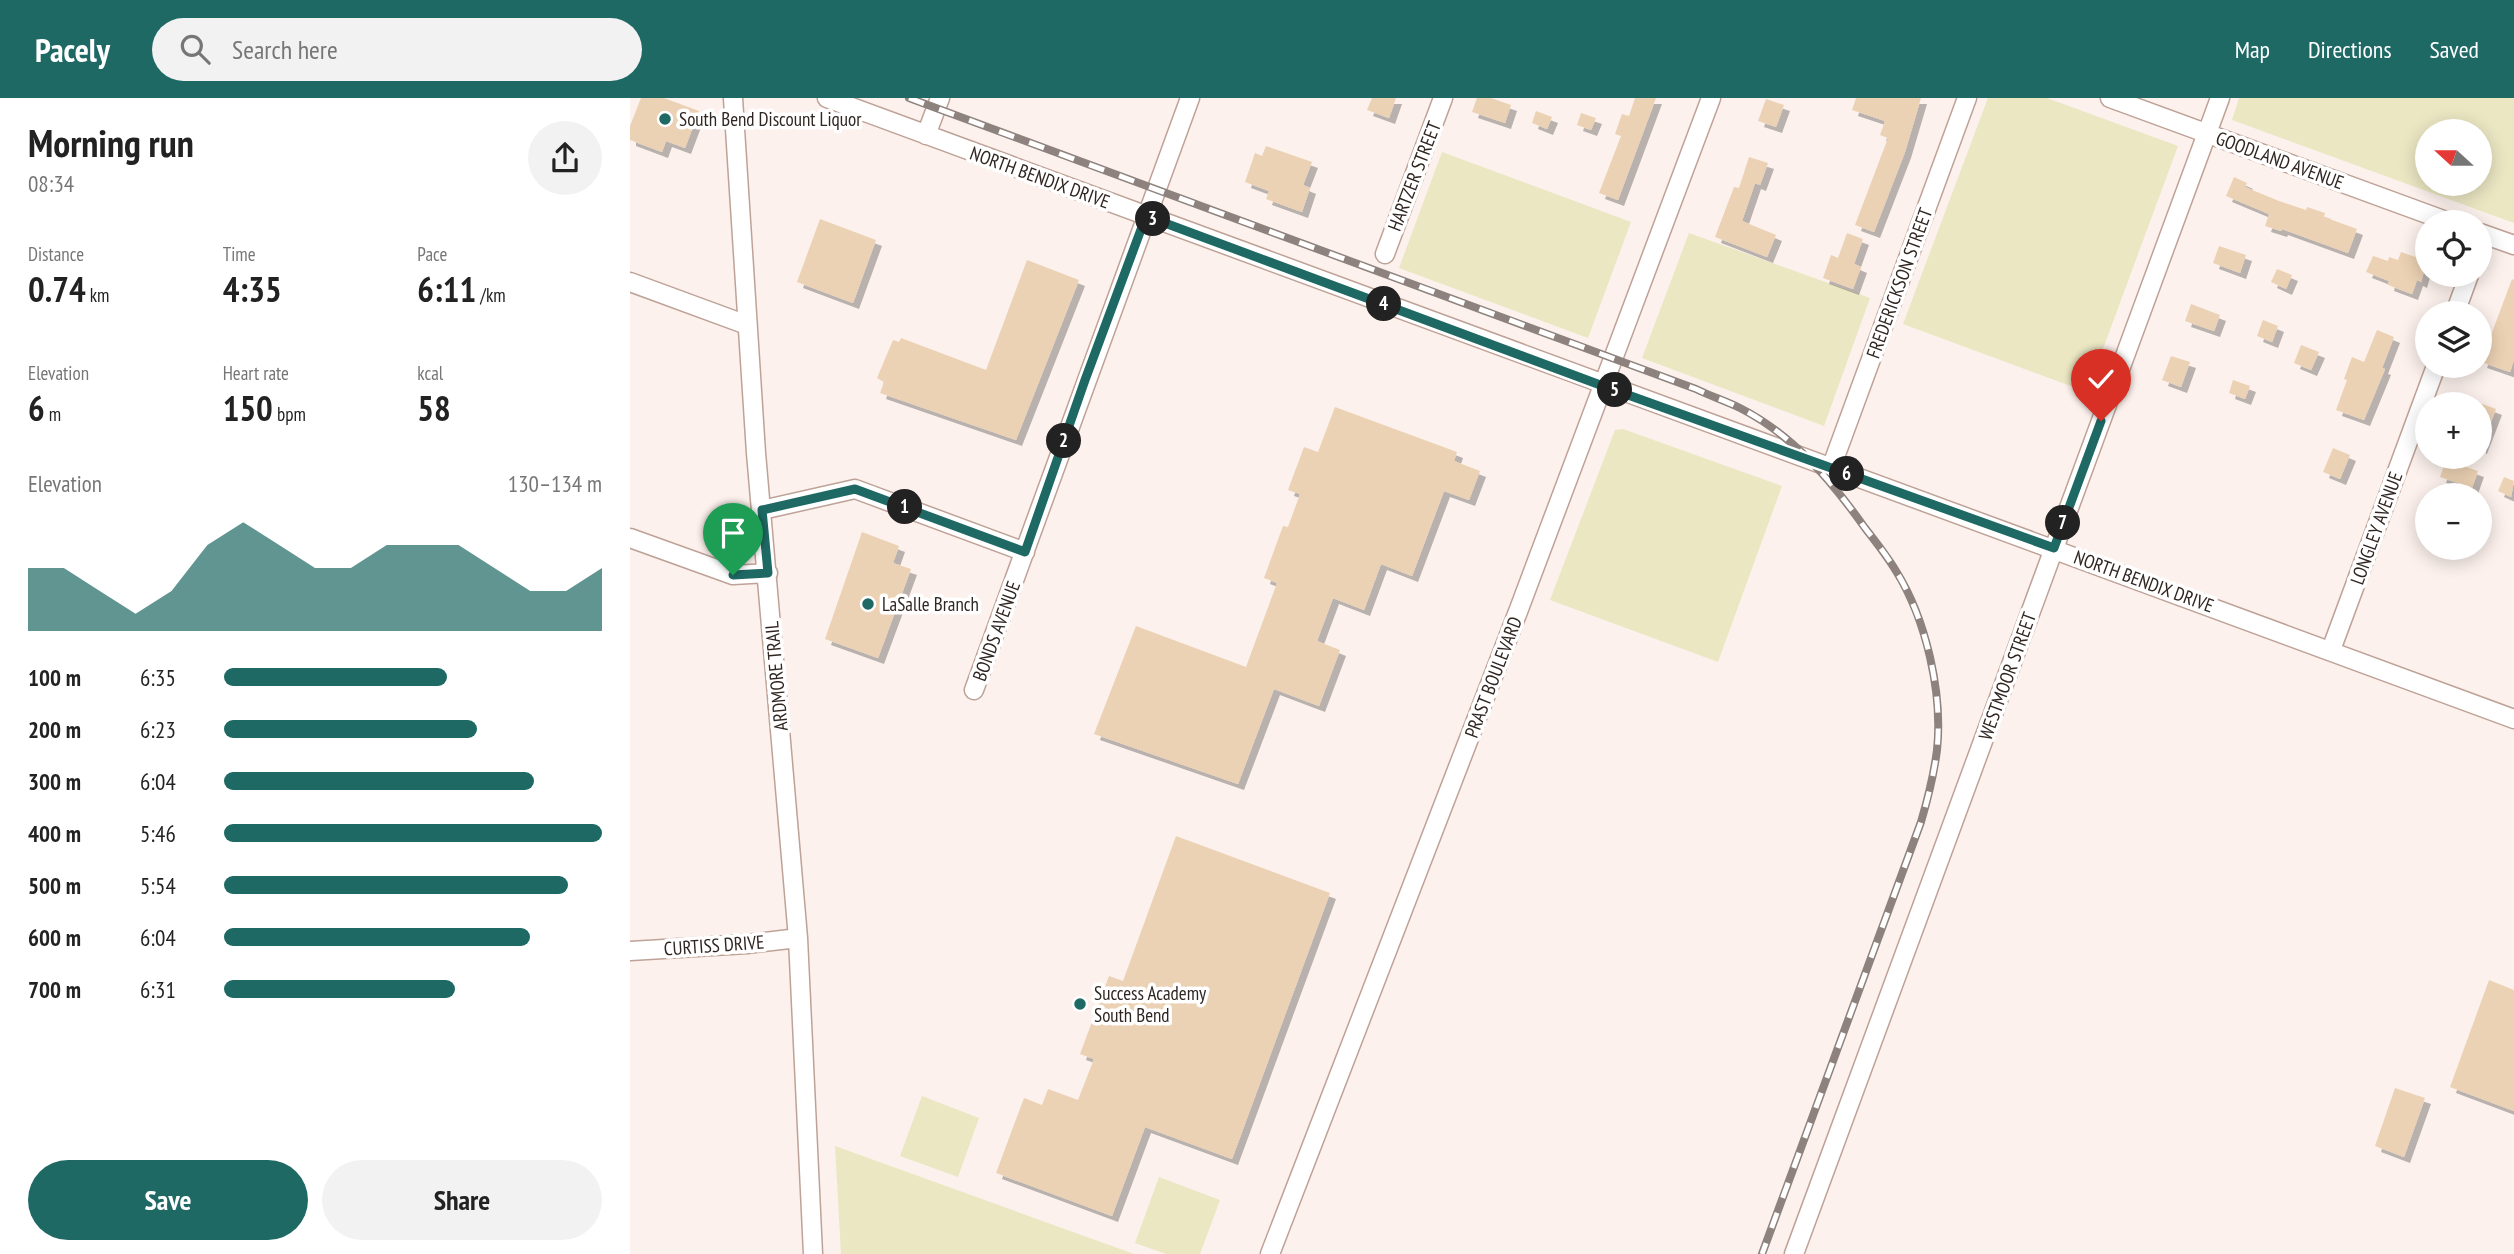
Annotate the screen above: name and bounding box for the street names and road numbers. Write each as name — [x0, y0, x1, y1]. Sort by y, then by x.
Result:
street label: HARTZER STREET — [1382, 117, 1446, 234]
street label: GOODLAND AVENUE — [2213, 126, 2347, 194]
street label: NORTH BENDIX DRIVE — [967, 141, 1113, 213]
street label: FREDERICKSON STREET — [1861, 204, 1938, 361]
street label: LONGLEY AVENUE — [2345, 468, 2407, 588]
street label: NORTH BENDIX DRIVE — [2071, 545, 2217, 617]
street label: BONDS AVENUE — [967, 578, 1025, 684]
street label: WESTMOOR STREET — [1973, 608, 2041, 743]
street label: PRAST BOULEVARD — [1459, 613, 1527, 741]
street label: ARDMORE TRAIL — [759, 620, 793, 732]
street label: CURTISS DRIVE — [663, 930, 765, 960]

